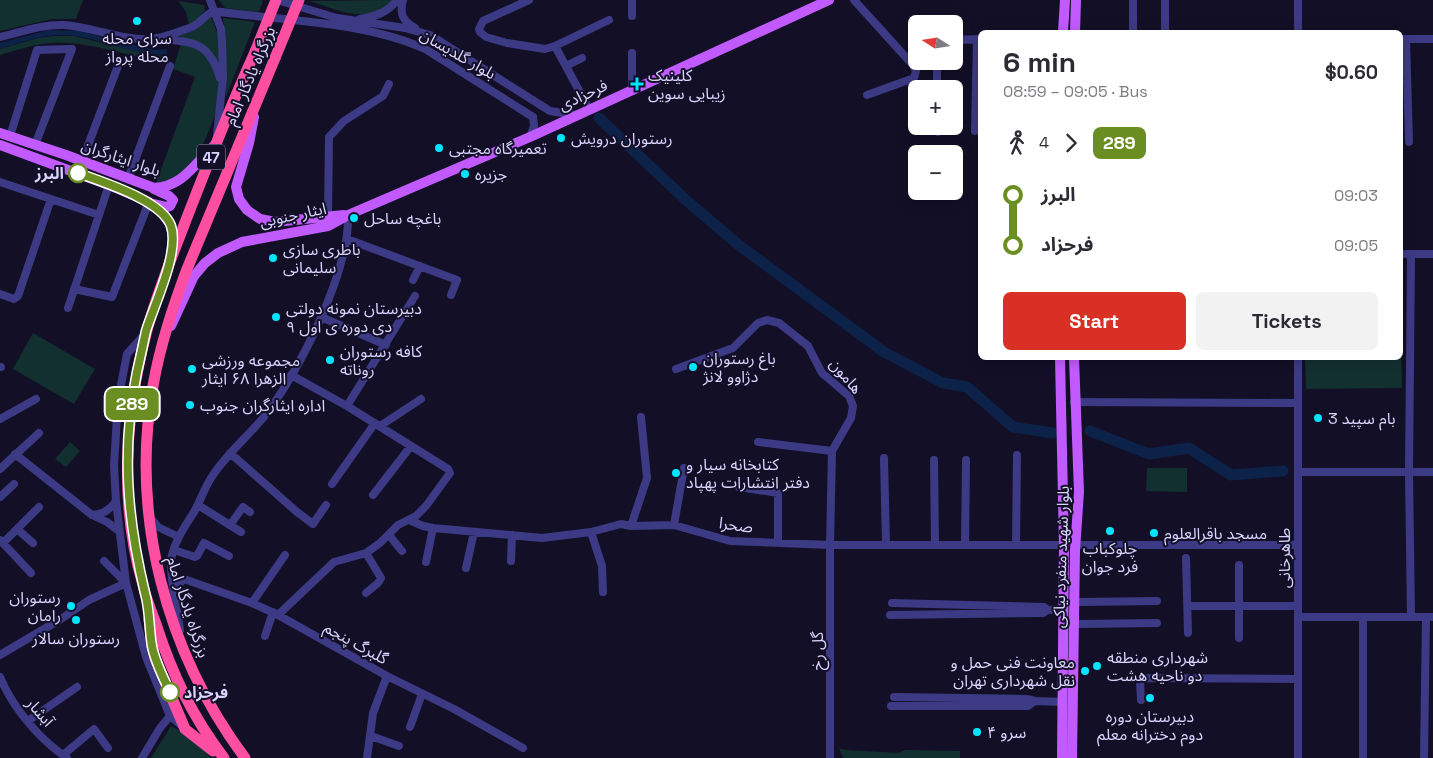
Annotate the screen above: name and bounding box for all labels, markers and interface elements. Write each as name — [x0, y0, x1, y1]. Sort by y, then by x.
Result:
marker: سرای محله محله پرواز — [131, 15, 143, 27]
north arrow — [908, 15, 962, 70]
map controls — [908, 15, 963, 200]
street label: بزرگراه یادگار امام — [220, 23, 282, 130]
street label: بلوار گلدیسان — [416, 24, 500, 84]
place label: سرای محله محله پرواز — [102, 28, 172, 67]
text: 6 min — [1003, 44, 1076, 80]
text: $0.60 — [1325, 60, 1378, 85]
place label: کلینیک زیبایی سوین — [648, 65, 726, 104]
street label: فرحزادی — [555, 75, 611, 115]
marker: کلینیک زیبایی سوین — [630, 77, 644, 91]
button: + — [908, 80, 963, 135]
text: 08:59 – 09:05 · Bus — [1003, 81, 1148, 102]
place label: رستوران درویش — [571, 128, 673, 149]
icon: walk — [1003, 129, 1031, 157]
icon: forward — [1057, 129, 1085, 157]
text: 289 — [1103, 131, 1136, 154]
marker: رستوران درویش — [555, 132, 567, 144]
text: 4 — [1039, 132, 1049, 153]
street label: بلوار ایثارگران — [79, 135, 163, 181]
place label: تعمیرگاه مجتبی — [449, 138, 547, 159]
marker: تعمیرگاه مجتبی — [433, 142, 445, 154]
road number: 47 — [197, 144, 225, 170]
button: − — [908, 145, 963, 200]
place label: البرز — [34, 163, 64, 184]
marker: البرز — [68, 163, 88, 183]
place label: جزیره — [475, 164, 507, 185]
marker: جزیره — [459, 168, 471, 180]
text: البرز — [1041, 182, 1075, 207]
text: 09:03 — [1334, 185, 1378, 206]
street label: ایثار جنوبی — [258, 198, 328, 232]
place label: باغچه ساحل — [364, 208, 441, 229]
marker: باغچه ساحل — [348, 212, 360, 224]
text: فرحزاد — [1041, 232, 1093, 257]
text: 09:05 — [1334, 235, 1378, 256]
place label: باطری سازی سلیمانی — [283, 239, 361, 278]
marker: باطری سازی سلیمانی — [267, 252, 279, 264]
button: Start — [1003, 292, 1186, 350]
button: Tickets — [1196, 292, 1378, 350]
place label: دبیرستان نمونه دولتی ۹ دی دوره ی اول — [286, 298, 422, 337]
marker: دبیرستان نمونه دولتی ۹ دی دوره ی اول — [270, 311, 282, 323]
place label: کافه رستوران روناته — [340, 341, 422, 380]
place label: باغ رستوران دژاوو لانژ — [702, 348, 776, 387]
place label: مجموعه ورزشی الزهرا ۶۸ ایثار — [201, 350, 300, 389]
marker: کافه رستوران روناته — [324, 354, 336, 366]
street label: هامون — [825, 354, 867, 398]
marker: باغ رستوران دژاوو لانژ — [687, 361, 699, 373]
marker: مجموعه ورزشی الزهرا ۶۸ ایثار — [186, 363, 198, 375]
line badge: 289 — [103, 388, 161, 420]
text: 289 — [116, 392, 148, 415]
place label: اداره ایثارگران جنوب — [200, 395, 325, 416]
marker: اداره ایثارگران جنوب — [184, 399, 196, 411]
place label: بام سپید 3 — [1328, 408, 1396, 431]
marker: بام سپید 3 — [1312, 412, 1324, 424]
place label: کتابخانه سیار و دفتر انتشارات پهپاد — [686, 454, 810, 493]
marker: کتابخانه سیار و دفتر انتشارات پهپاد — [670, 467, 682, 479]
street label: بلوار شهید منفرد نیاکی — [1048, 485, 1074, 629]
street label: صحرا — [718, 512, 754, 538]
place label: مسجد باقرالعلوم — [1164, 523, 1267, 546]
marker: چلوکباب فرد جوان — [1104, 525, 1116, 537]
marker: مسجد باقرالعلوم — [1148, 527, 1160, 539]
street label: طاهرخانی — [1274, 528, 1295, 588]
place label: چلوکباب فرد جوان — [1082, 538, 1138, 577]
street label: بزرگراه یادگار امام — [160, 553, 214, 661]
place label: رستوران رامان — [9, 587, 61, 626]
marker: رستوران رامان — [65, 600, 77, 612]
marker: رستوران سالار — [70, 614, 82, 626]
street label: گلبرگ پنجم — [319, 617, 392, 671]
place label: رستوران سالار — [31, 628, 120, 649]
street label: گل رخ — [807, 631, 830, 670]
place label: شهرداری منطقه دو ناحیه هشت — [1107, 647, 1208, 686]
place label: معاونت فنی حمل و نقل شهرداری تهران — [950, 652, 1075, 691]
marker: شهرداری منطقه دو ناحیه هشت — [1091, 660, 1103, 672]
marker: معاونت فنی حمل و نقل شهرداری تهران — [1079, 665, 1091, 677]
marker: فرحزاد — [160, 682, 180, 702]
place label: فرحزاد — [184, 682, 228, 703]
street label: آبشار — [21, 692, 59, 732]
marker: دبیرستان دوره دوم دخترانه معلم — [1144, 692, 1156, 704]
place label: دبیرستان دوره دوم دخترانه معلم — [1097, 706, 1203, 747]
place label: سرو ۴ — [987, 722, 1026, 743]
marker: سرو ۴ — [971, 726, 983, 738]

